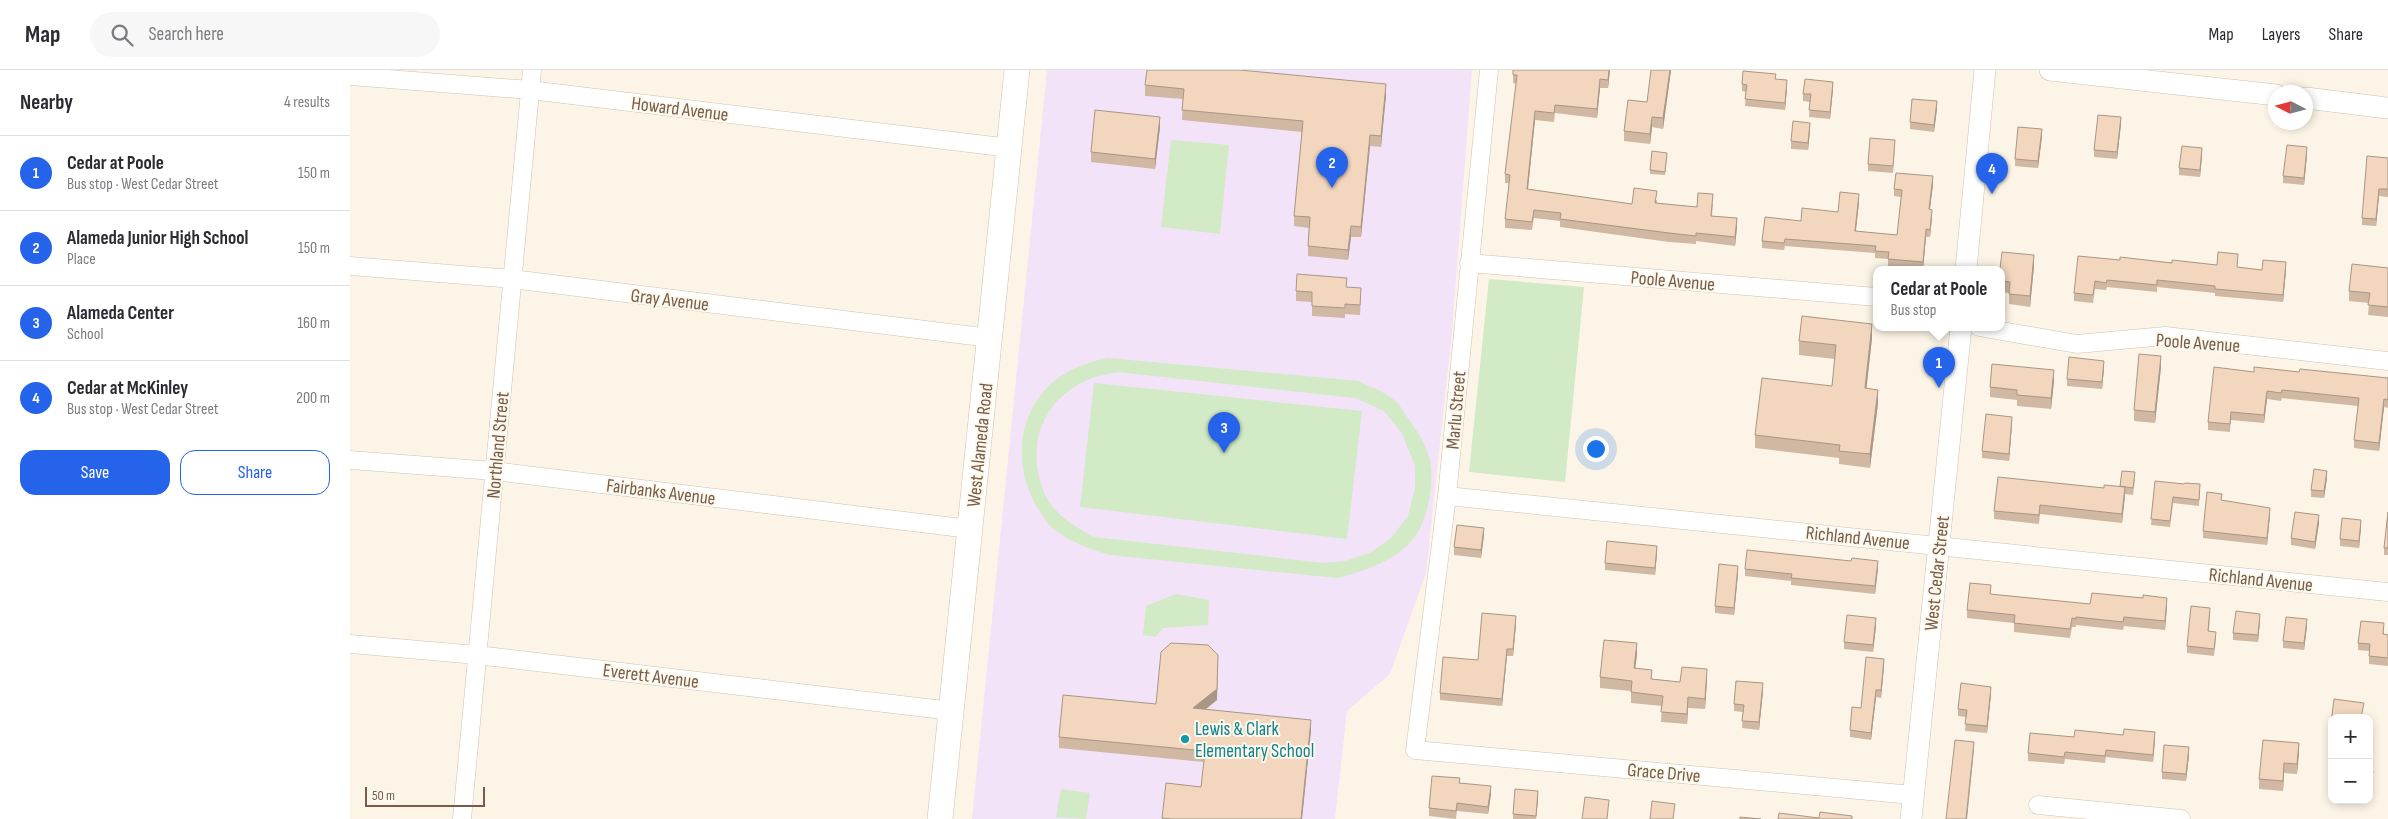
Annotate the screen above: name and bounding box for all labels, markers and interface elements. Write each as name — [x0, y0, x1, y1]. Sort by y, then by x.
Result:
search box — [90, 12, 440, 57]
text: Map — [25, 20, 60, 49]
icon: search — [108, 21, 136, 49]
text: Search here — [148, 23, 224, 46]
text: Map — [2209, 24, 2234, 45]
text: Layers — [2262, 24, 2301, 45]
text: Share — [2329, 24, 2363, 45]
north arrow — [2268, 85, 2313, 130]
text: Nearby — [20, 90, 73, 115]
street label: Howard Avenue — [630, 92, 730, 127]
text: 4 results — [284, 93, 330, 112]
pin: 2 — [1316, 147, 1348, 188]
text: Cedar at Poole — [67, 152, 164, 175]
pin: 4 — [1976, 153, 2008, 194]
text: 1 — [33, 164, 39, 183]
text: 150 m — [298, 164, 330, 183]
text: Bus stop · West Cedar Street — [67, 175, 219, 194]
text: Alameda Junior High School — [67, 227, 248, 250]
text: 2 — [32, 239, 40, 258]
text: 150 m — [298, 239, 330, 258]
text: Place — [67, 250, 96, 269]
street label: Poole Avenue — [1630, 266, 1716, 297]
popup — [1873, 266, 2005, 331]
text: Cedar at Poole — [1891, 278, 1987, 301]
street label: Gray Avenue — [629, 284, 710, 317]
text: Bus stop — [1891, 301, 1936, 320]
text: Alameda Center — [67, 302, 174, 325]
text: 3 — [32, 314, 40, 333]
text: 160 m — [297, 314, 330, 333]
text: School — [67, 325, 103, 344]
street label: Poole Avenue — [2155, 329, 2241, 358]
pin: 1 — [1923, 347, 1955, 388]
street label: Marlu Street — [1442, 370, 1471, 450]
text: Cedar at McKinley — [67, 377, 188, 400]
street label: West Alameda Road — [963, 382, 998, 508]
text: 4 — [32, 389, 40, 408]
text: 200 m — [296, 389, 330, 408]
street label: Northland Street — [482, 391, 515, 500]
text: Bus stop · West Cedar Street — [67, 400, 219, 419]
pin: 3 — [1208, 412, 1240, 453]
your location — [1583, 436, 1609, 462]
button: Save — [20, 450, 170, 495]
button: Share — [180, 450, 330, 495]
street label: Fairbanks Avenue — [605, 474, 717, 511]
street label: West Cedar Street — [1920, 514, 1955, 632]
street label: Richland Avenue — [1805, 522, 1911, 555]
street label: Richland Avenue — [2208, 564, 2314, 597]
street label: Everett Avenue — [602, 659, 700, 694]
map controls — [2328, 714, 2373, 804]
button: + — [2328, 714, 2373, 759]
place label: Lewis & Clark Elementary School — [1195, 718, 1314, 763]
marker: Lewis & Clark Elementary School — [1179, 733, 1191, 745]
street label: Grace Drive — [1626, 759, 1701, 788]
button: − — [2328, 759, 2373, 804]
scale bar — [365, 784, 485, 807]
text: 50 m — [372, 787, 395, 804]

